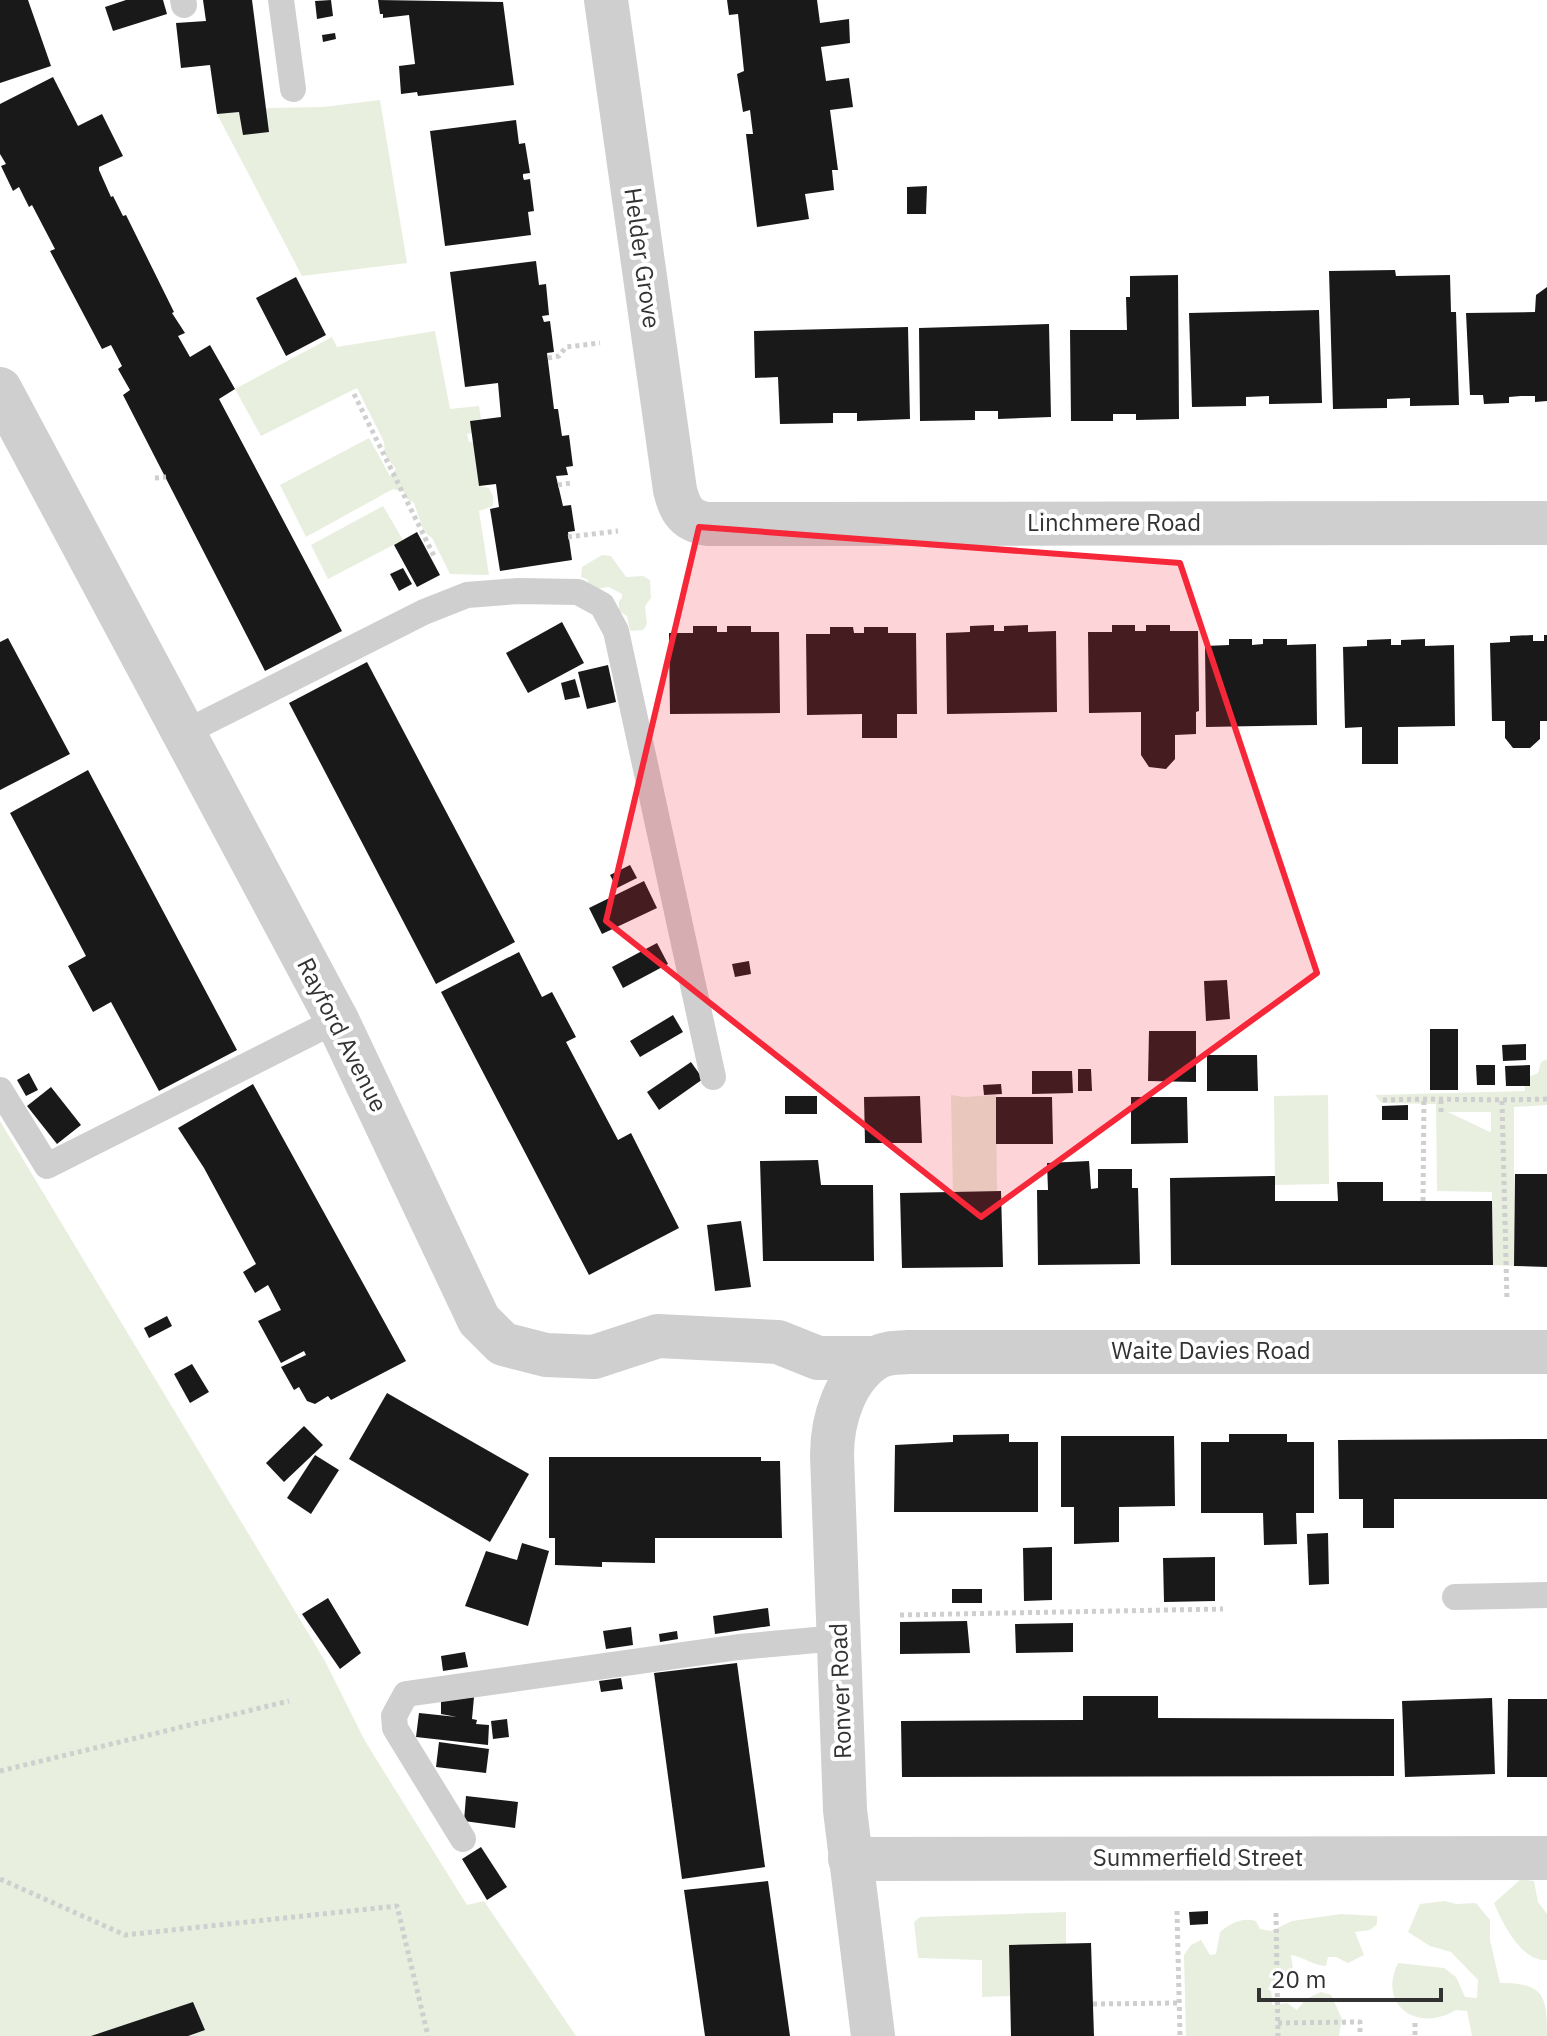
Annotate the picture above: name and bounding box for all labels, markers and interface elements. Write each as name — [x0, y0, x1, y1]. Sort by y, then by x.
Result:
street label: Helder Grove — [617, 185, 669, 330]
street label: Linchmere Road — [1027, 506, 1201, 538]
street label: Rayford Avenue — [290, 952, 396, 1117]
street label: Waite Davies Road — [1111, 1334, 1311, 1366]
street label: Ronver Road — [822, 1622, 858, 1760]
street label: Summerfield Street — [1093, 1841, 1303, 1873]
scale bar — [1259, 1952, 1441, 2002]
text: 20 m — [1271, 1963, 1326, 1995]

